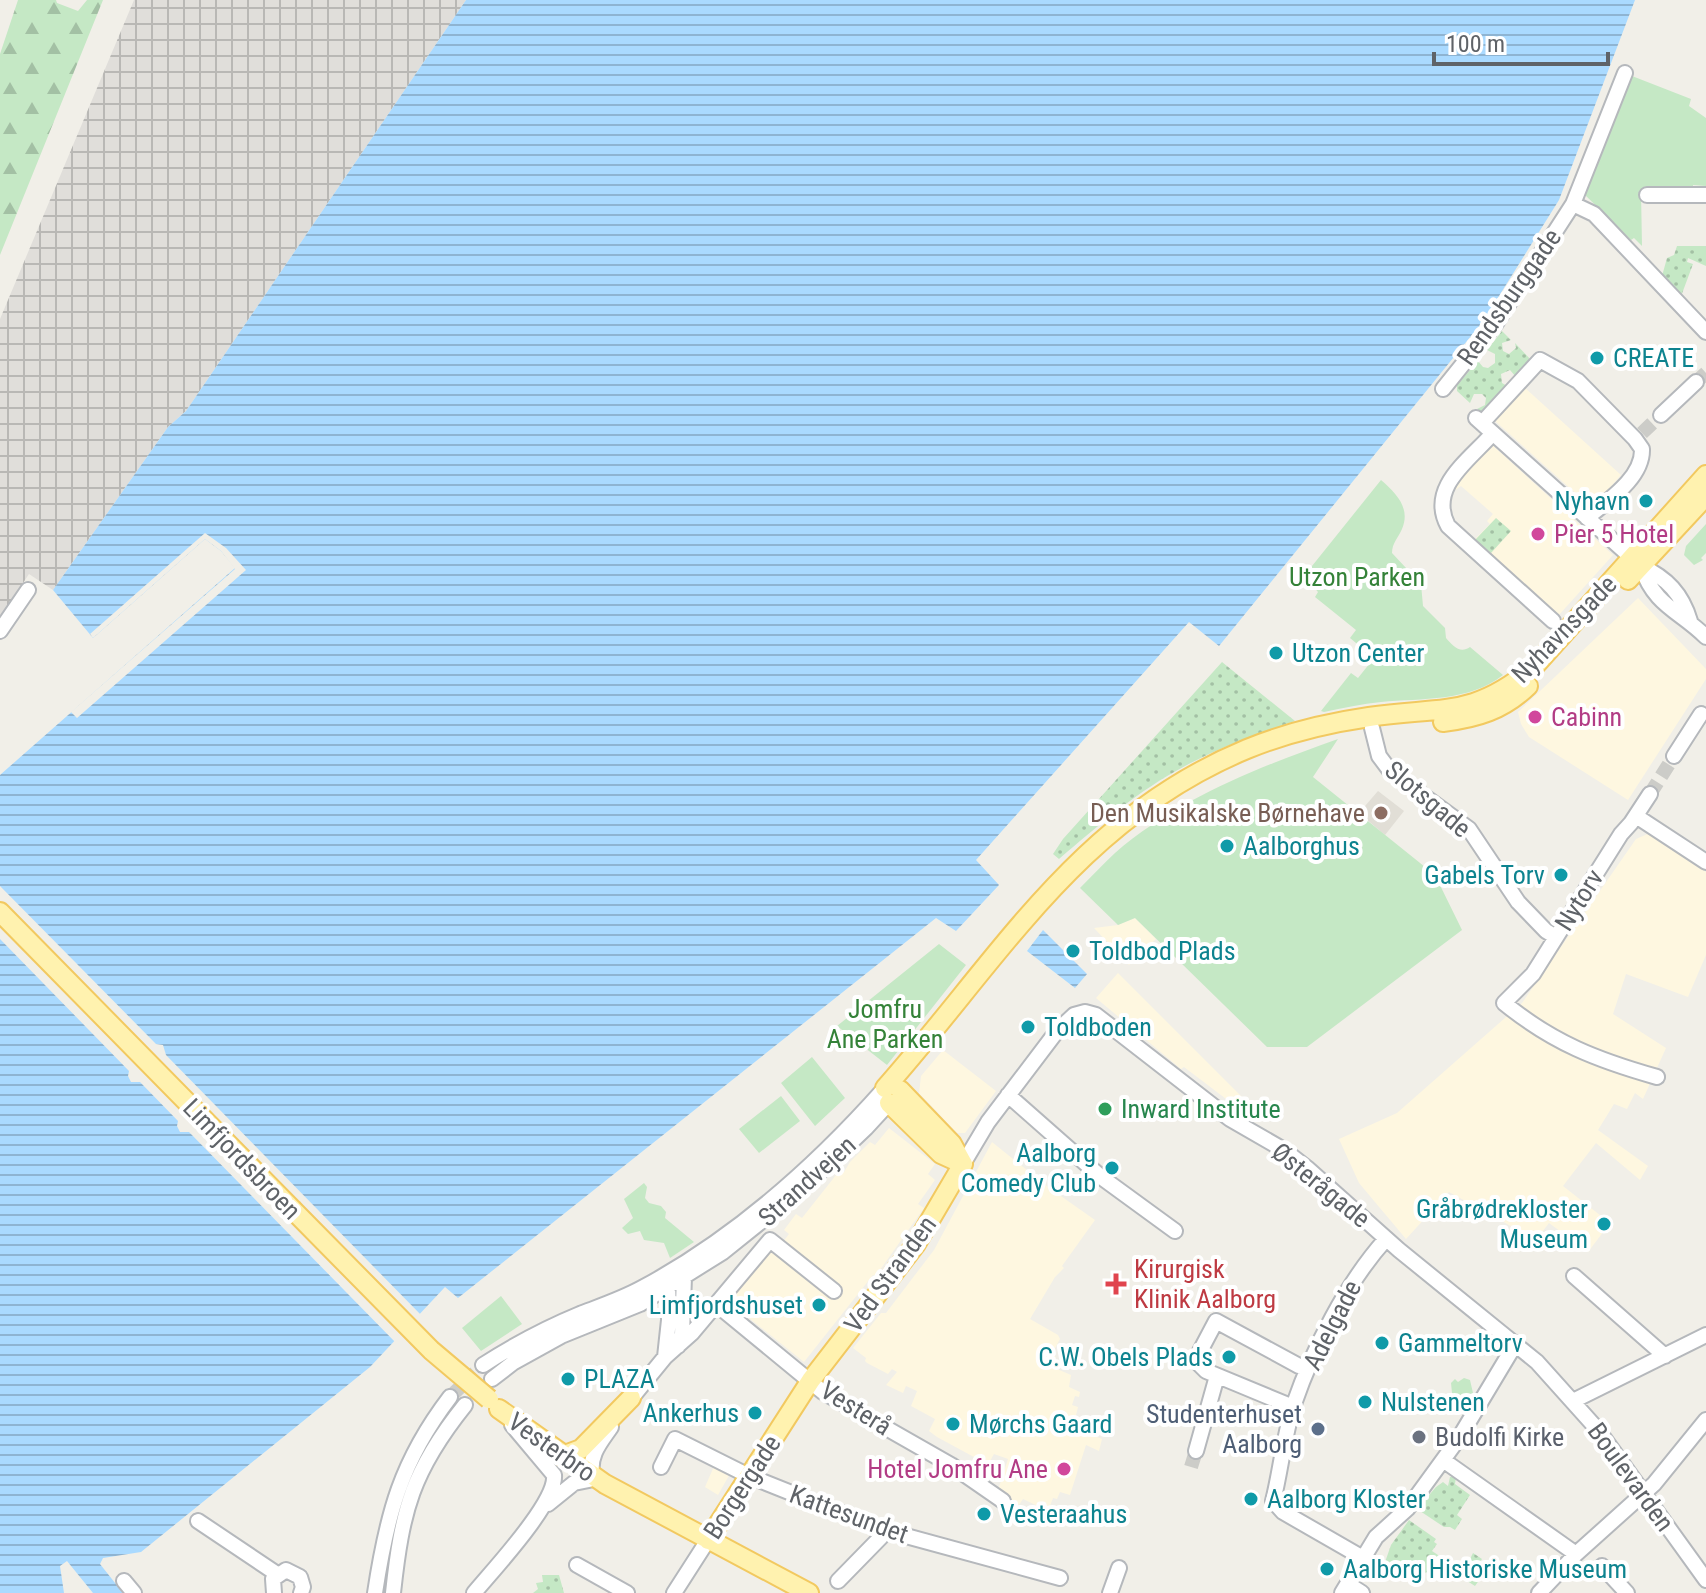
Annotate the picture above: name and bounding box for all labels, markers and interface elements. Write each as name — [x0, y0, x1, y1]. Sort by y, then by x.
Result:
scale bar — [1434, 16, 1608, 66]
text: 100 m — [1446, 30, 1505, 58]
street label: Rendsburggade — [1451, 223, 1567, 371]
place label: CREATE — [1613, 343, 1694, 373]
marker: CREATE — [1588, 349, 1606, 367]
place label: Nyhavn — [1555, 486, 1630, 516]
marker: Nyhavn — [1637, 492, 1655, 510]
place label: Pier 5 Hotel — [1554, 519, 1674, 549]
marker: Pier 5 Hotel — [1529, 525, 1547, 543]
park label: Utzon Parken — [1289, 562, 1425, 592]
street label: Nyhavnsgade — [1505, 569, 1623, 689]
place label: Utzon Center — [1292, 638, 1425, 668]
marker: Utzon Center — [1267, 644, 1285, 662]
place label: Cabinn — [1551, 702, 1622, 732]
marker: Cabinn — [1526, 708, 1544, 726]
street label: Slotsgade — [1379, 755, 1477, 843]
place label: Den Musikalske Børnehave — [1090, 798, 1365, 828]
marker: Den Musikalske Børnehave — [1372, 804, 1390, 822]
place label: Aalborghus — [1243, 831, 1360, 861]
marker: Aalborghus — [1218, 837, 1236, 855]
place label: Gabels Torv — [1424, 860, 1545, 890]
street label: Nytorv — [1549, 864, 1609, 936]
marker: Gabels Torv — [1552, 866, 1570, 884]
place label: Toldbod Plads — [1089, 936, 1236, 966]
marker: Toldbod Plads — [1064, 942, 1082, 960]
park label: Jomfru Ane Parken — [827, 994, 943, 1054]
place label: Toldboden — [1044, 1012, 1152, 1042]
marker: Toldboden — [1019, 1018, 1037, 1036]
street label: Limfjordsbroen — [177, 1093, 307, 1225]
place label: Inward Institute — [1121, 1094, 1281, 1124]
marker: Inward Institute — [1096, 1100, 1114, 1118]
street label: Strandvejen — [752, 1130, 862, 1232]
street label: Østerågade — [1266, 1136, 1376, 1234]
place label: Aalborg Comedy Club — [961, 1138, 1096, 1198]
marker: Aalborg Comedy Club — [1103, 1159, 1121, 1177]
place label: Gråbrødrekloster Museum — [1416, 1194, 1588, 1254]
street label: Ved Stranden — [838, 1210, 942, 1338]
marker: Gråbrødrekloster Museum — [1595, 1215, 1613, 1233]
place label: Kirurgisk Klinik Aalborg — [1134, 1254, 1276, 1314]
marker: Kirurgisk Klinik Aalborg — [1105, 1273, 1127, 1295]
street label: Adelgade — [1297, 1275, 1367, 1375]
place label: Limfjordshuset — [649, 1290, 803, 1320]
marker: Limfjordshuset — [810, 1296, 828, 1314]
place label: Gammeltorv — [1398, 1328, 1523, 1358]
marker: Gammeltorv — [1373, 1334, 1391, 1352]
place label: C.W. Obels Plads — [1038, 1342, 1213, 1372]
marker: C.W. Obels Plads — [1220, 1348, 1238, 1366]
place label: PLAZA — [584, 1364, 655, 1394]
marker: PLAZA — [559, 1370, 577, 1388]
street label: Vesterå — [815, 1375, 897, 1441]
place label: Nulstenen — [1381, 1387, 1485, 1417]
marker: Nulstenen — [1356, 1393, 1374, 1411]
place label: Ankerhus — [643, 1398, 739, 1428]
place label: Studenterhuset Aalborg — [1146, 1399, 1302, 1459]
marker: Ankerhus — [746, 1404, 764, 1422]
street label: Vesterbro — [503, 1406, 601, 1488]
place label: Mørchs Gaard — [969, 1409, 1113, 1439]
marker: Mørchs Gaard — [944, 1415, 962, 1433]
street label: Boulevarden — [1582, 1417, 1680, 1537]
marker: Studenterhuset Aalborg — [1309, 1420, 1327, 1438]
place label: Budolfi Kirke — [1435, 1422, 1564, 1452]
marker: Budolfi Kirke — [1410, 1428, 1428, 1446]
street label: Borgergade — [697, 1429, 787, 1545]
place label: Hotel Jomfru Ane — [867, 1454, 1048, 1484]
marker: Hotel Jomfru Ane — [1055, 1460, 1073, 1478]
street label: Kattesundet — [786, 1479, 912, 1549]
place label: Aalborg Kloster — [1267, 1484, 1426, 1514]
marker: Aalborg Kloster — [1242, 1490, 1260, 1508]
place label: Vesteraahus — [1000, 1499, 1127, 1529]
marker: Vesteraahus — [975, 1505, 993, 1523]
place label: Aalborg Historiske Museum — [1343, 1554, 1627, 1584]
marker: Aalborg Historiske Museum — [1318, 1560, 1336, 1578]

